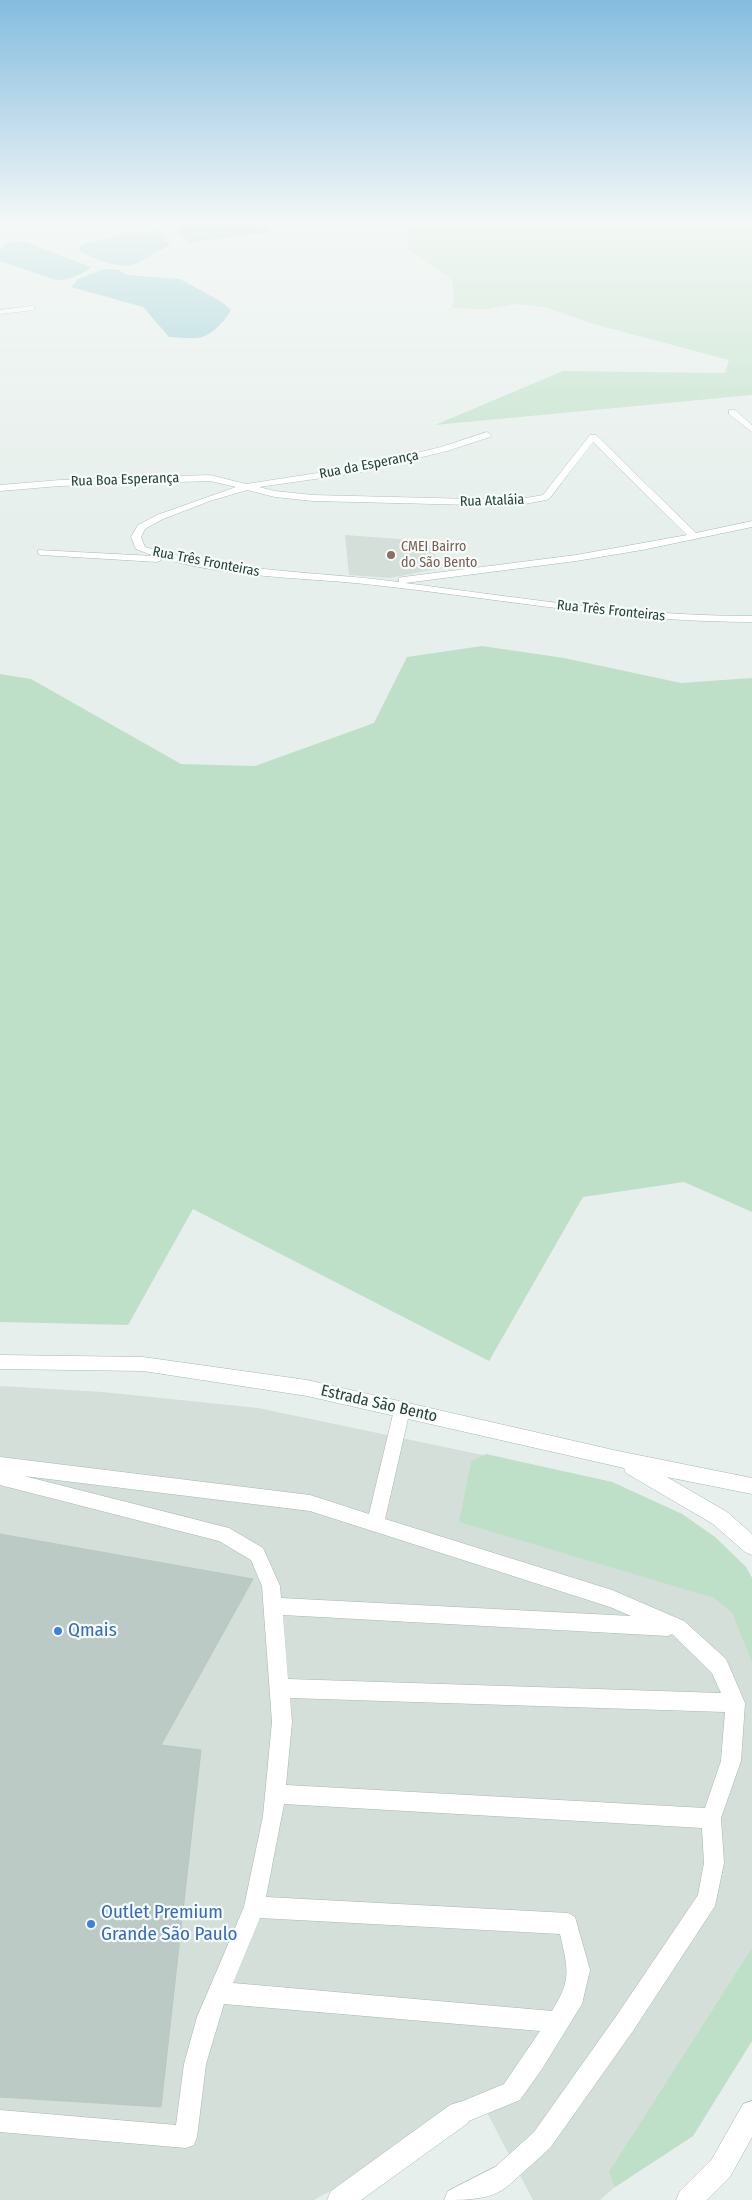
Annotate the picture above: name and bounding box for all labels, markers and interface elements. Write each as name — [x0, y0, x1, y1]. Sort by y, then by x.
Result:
street label: Rua da Esperança — [318, 447, 420, 483]
street label: Rua Boa Esperança — [71, 470, 179, 490]
street label: Rua Ataláia — [459, 491, 525, 511]
place label: CMEI Bairro do São Bento — [401, 539, 477, 572]
street label: Rua Três Fronteiras — [151, 543, 261, 581]
marker: CMEI Bairro do São Bento — [385, 549, 397, 561]
street label: Rua Três Fronteiras — [556, 597, 666, 625]
street label: Estrada São Bento — [319, 1381, 439, 1427]
place label: Qmais — [68, 1620, 117, 1642]
marker: Qmais — [52, 1625, 64, 1637]
place label: Outlet Premium Grande São Paulo — [101, 1902, 238, 1946]
marker: Outlet Premium Grande São Paulo — [85, 1918, 97, 1930]

